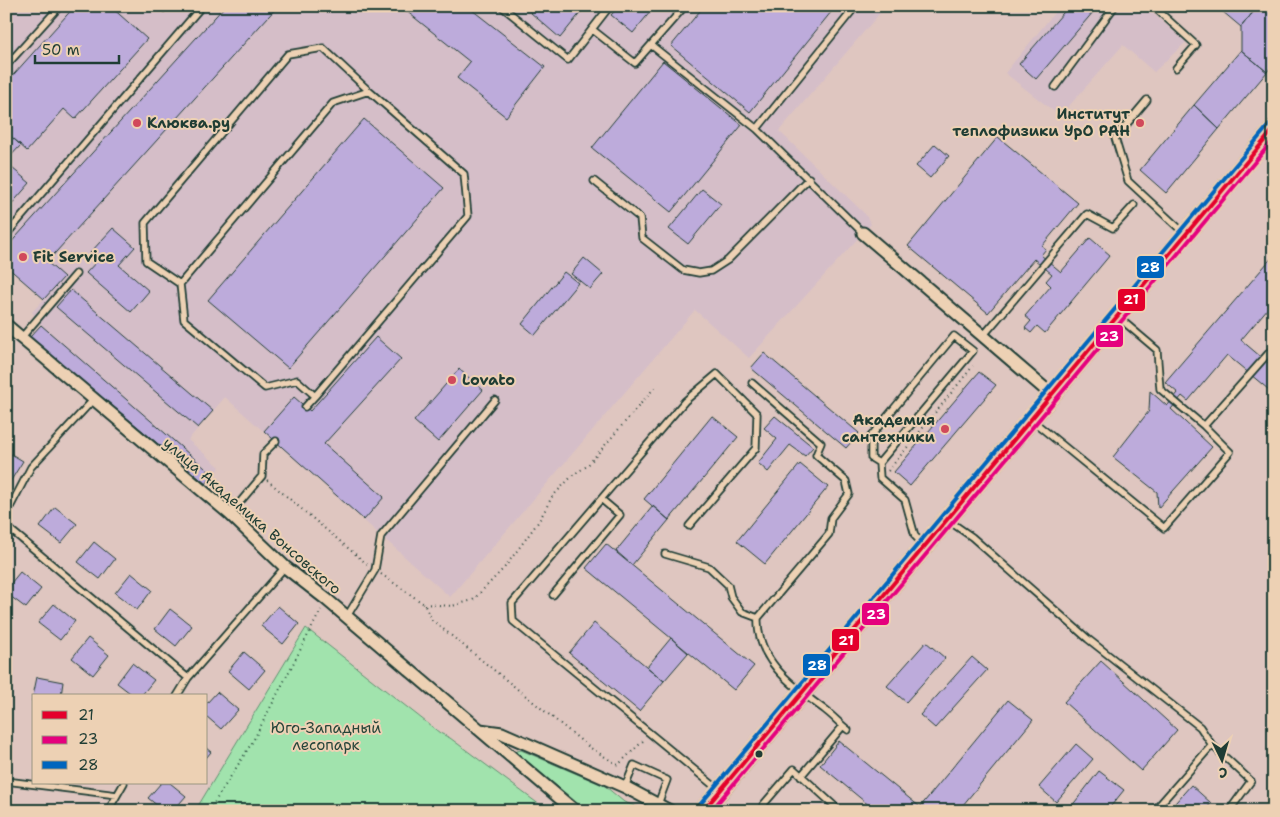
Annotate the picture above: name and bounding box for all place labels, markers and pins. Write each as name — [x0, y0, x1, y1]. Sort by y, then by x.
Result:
place label: Институт теплофизики УрО РАН — [952, 104, 1130, 141]
place label: Клюква.ру — [147, 113, 230, 133]
marker: Клюква.ру — [131, 117, 143, 129]
marker: Институт теплофизики УрО РАН — [1134, 117, 1146, 129]
place label: Fit Service — [33, 247, 115, 267]
marker: Fit Service — [17, 251, 29, 263]
place label: Lovato — [462, 370, 515, 390]
marker: Lovato — [446, 374, 458, 386]
place label: Академия сантехники — [842, 410, 936, 447]
marker: Академия сантехники — [939, 423, 951, 435]
unlabelled marker — [754, 749, 764, 759]

